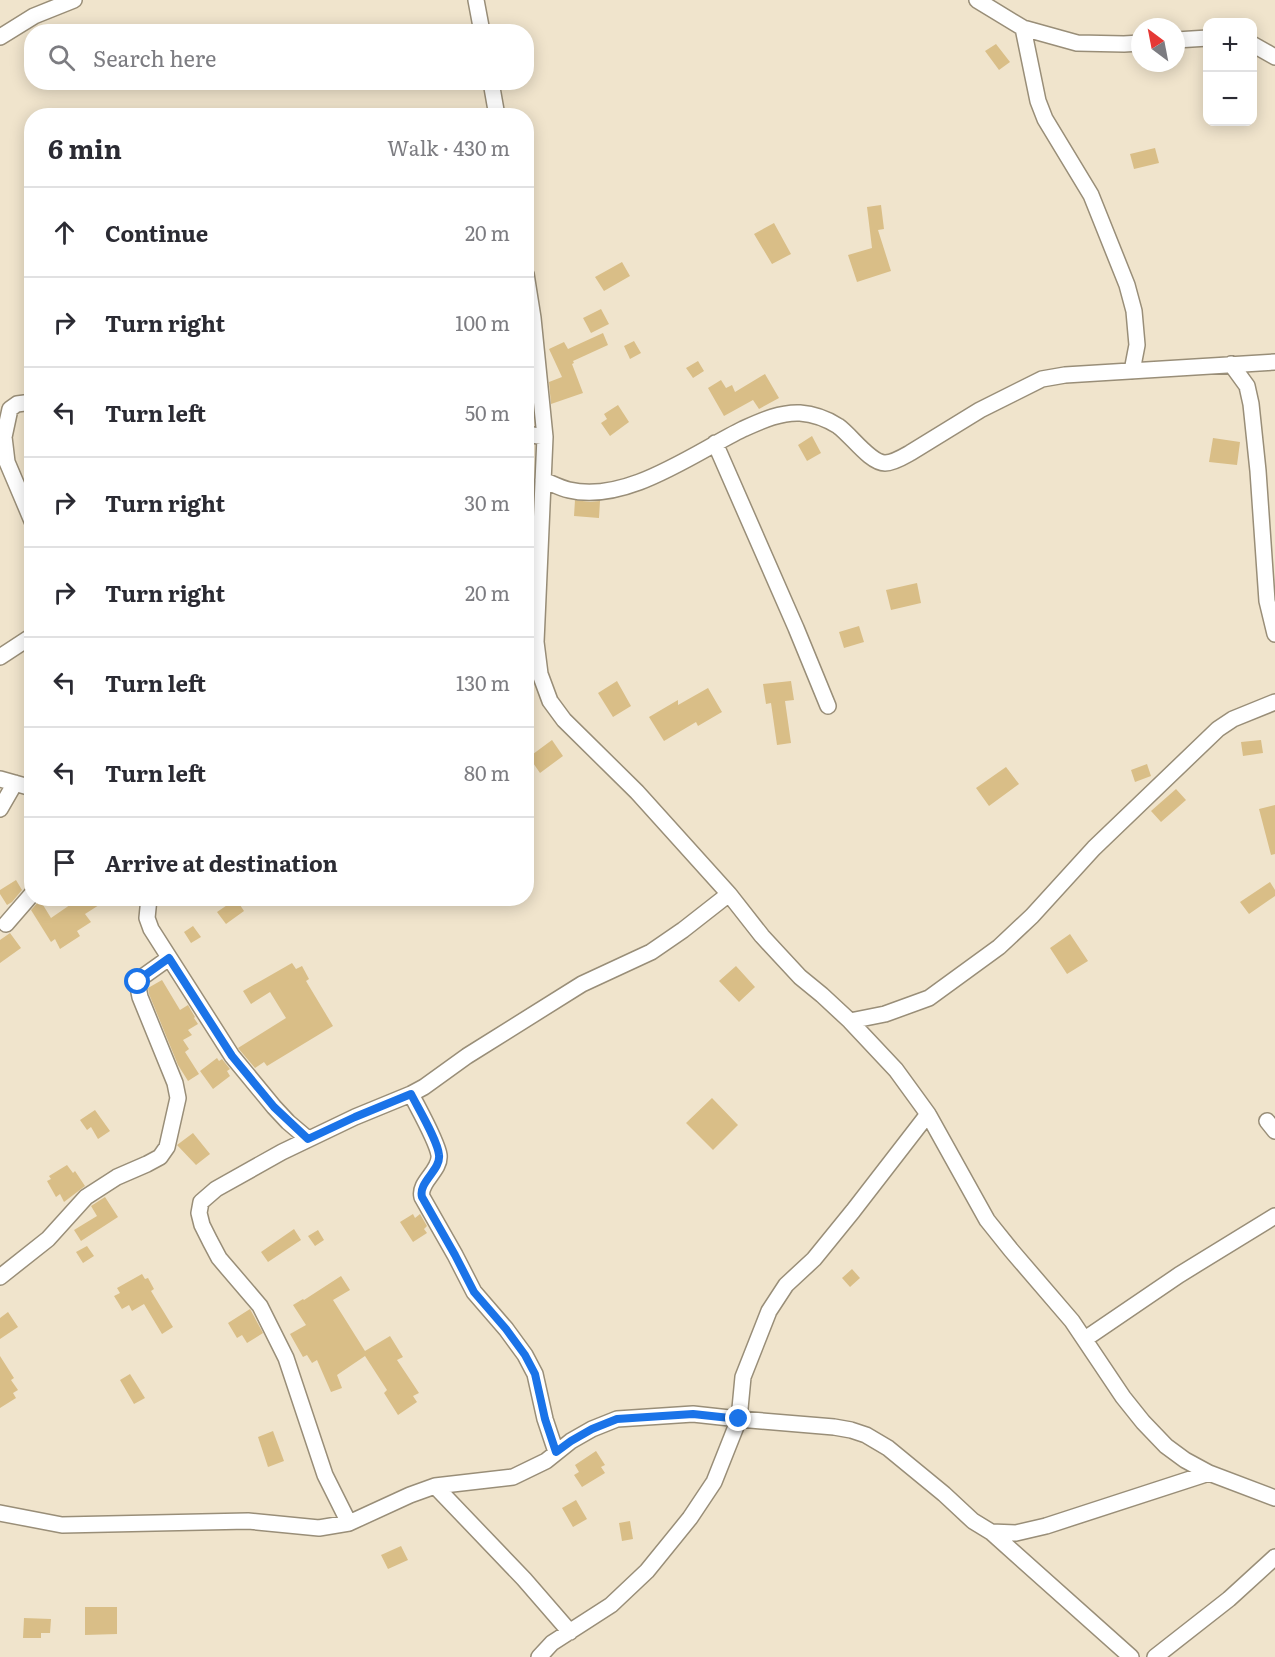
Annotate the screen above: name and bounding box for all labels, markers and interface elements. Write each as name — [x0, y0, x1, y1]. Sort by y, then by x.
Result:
north arrow — [1131, 18, 1185, 72]
map controls — [1203, 18, 1257, 126]
button: + — [1203, 18, 1257, 72]
search box — [24, 24, 534, 90]
icon: search — [45, 41, 78, 74]
text: Search here — [93, 41, 216, 74]
button: − — [1203, 72, 1257, 126]
text: 6 min — [48, 128, 122, 167]
text: Walk · 430 m — [387, 132, 510, 162]
icon: ahead — [48, 216, 81, 249]
text: Continue — [105, 216, 208, 249]
text: 20 m — [465, 217, 510, 247]
icon: right — [48, 306, 81, 339]
text: Turn right — [105, 306, 225, 339]
text: 100 m — [455, 307, 510, 337]
icon: left — [48, 396, 81, 429]
text: Turn left — [105, 396, 206, 429]
text: 50 m — [465, 397, 510, 427]
icon: right — [48, 486, 81, 519]
text: Turn right — [105, 486, 225, 519]
text: 30 m — [464, 487, 510, 517]
icon: right — [48, 576, 81, 609]
text: Turn right — [105, 576, 225, 609]
text: 20 m — [465, 577, 510, 607]
icon: left — [48, 666, 81, 699]
text: Turn left — [105, 666, 206, 699]
text: 130 m — [456, 667, 510, 697]
icon: left — [48, 756, 81, 789]
text: Turn left — [105, 756, 206, 789]
text: 80 m — [464, 757, 510, 787]
icon: arrive — [48, 846, 81, 879]
text: Arrive at destination — [105, 846, 338, 879]
route start — [124, 968, 150, 994]
route end — [725, 1405, 751, 1431]

